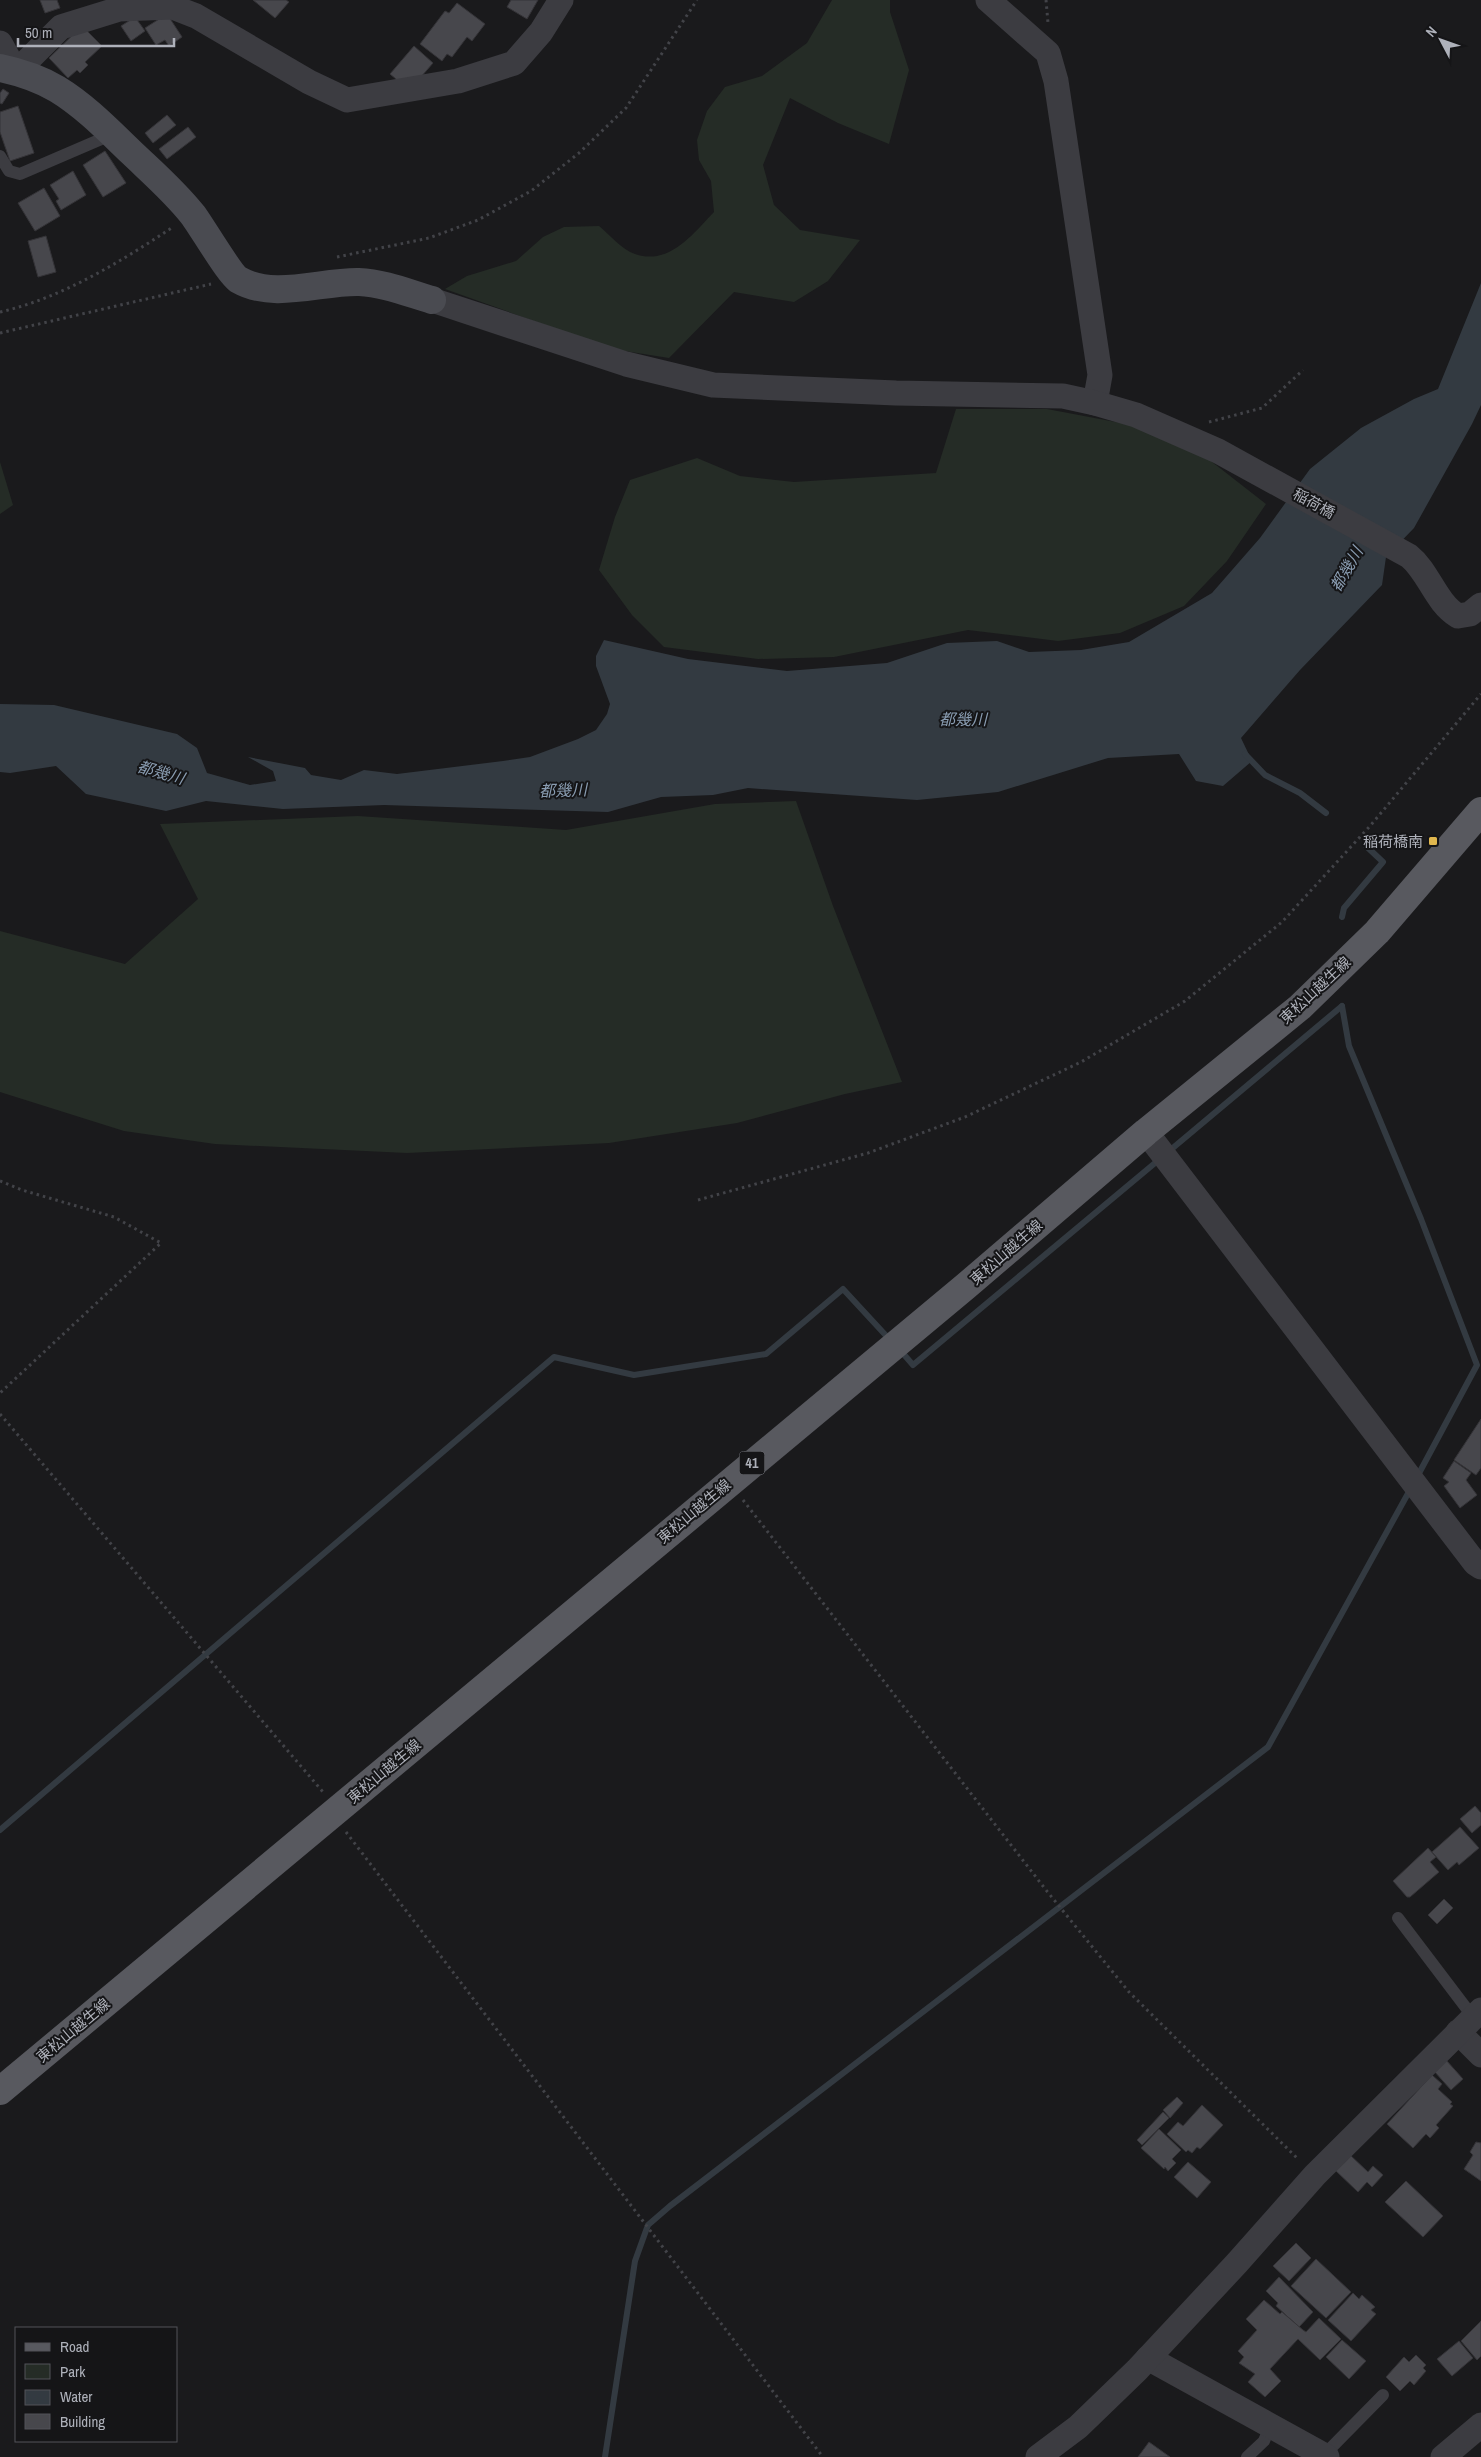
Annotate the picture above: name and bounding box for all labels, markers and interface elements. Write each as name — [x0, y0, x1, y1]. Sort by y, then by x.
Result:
scale bar — [18, 15, 174, 47]
north arrow — [1416, 15, 1466, 65]
text: 50 m — [25, 22, 52, 43]
text: N — [1422, 22, 1441, 41]
street label: 稲荷橋 — [1289, 483, 1339, 523]
water label: 都幾川 — [1324, 541, 1369, 595]
water label: 都幾川 — [939, 708, 989, 730]
water label: 都幾川 — [135, 755, 189, 790]
water label: 都幾川 — [539, 778, 589, 802]
place label: 稲荷橋南 — [1363, 831, 1423, 852]
marker: 稲荷橋南 — [1427, 835, 1439, 847]
street label: 東松山越生線 — [1275, 952, 1355, 1028]
street label: 東松山越生線 — [965, 1215, 1047, 1289]
road number: 41 — [740, 1452, 764, 1475]
street label: 東松山越生線 — [653, 1474, 735, 1548]
street label: 東松山越生線 — [343, 1734, 425, 1808]
street label: 東松山越生線 — [32, 1993, 114, 2067]
legend — [15, 2327, 178, 2442]
text: Road — [60, 2336, 89, 2357]
text: Park — [60, 2361, 86, 2382]
text: Water — [60, 2386, 92, 2407]
text: Building — [60, 2411, 105, 2432]

